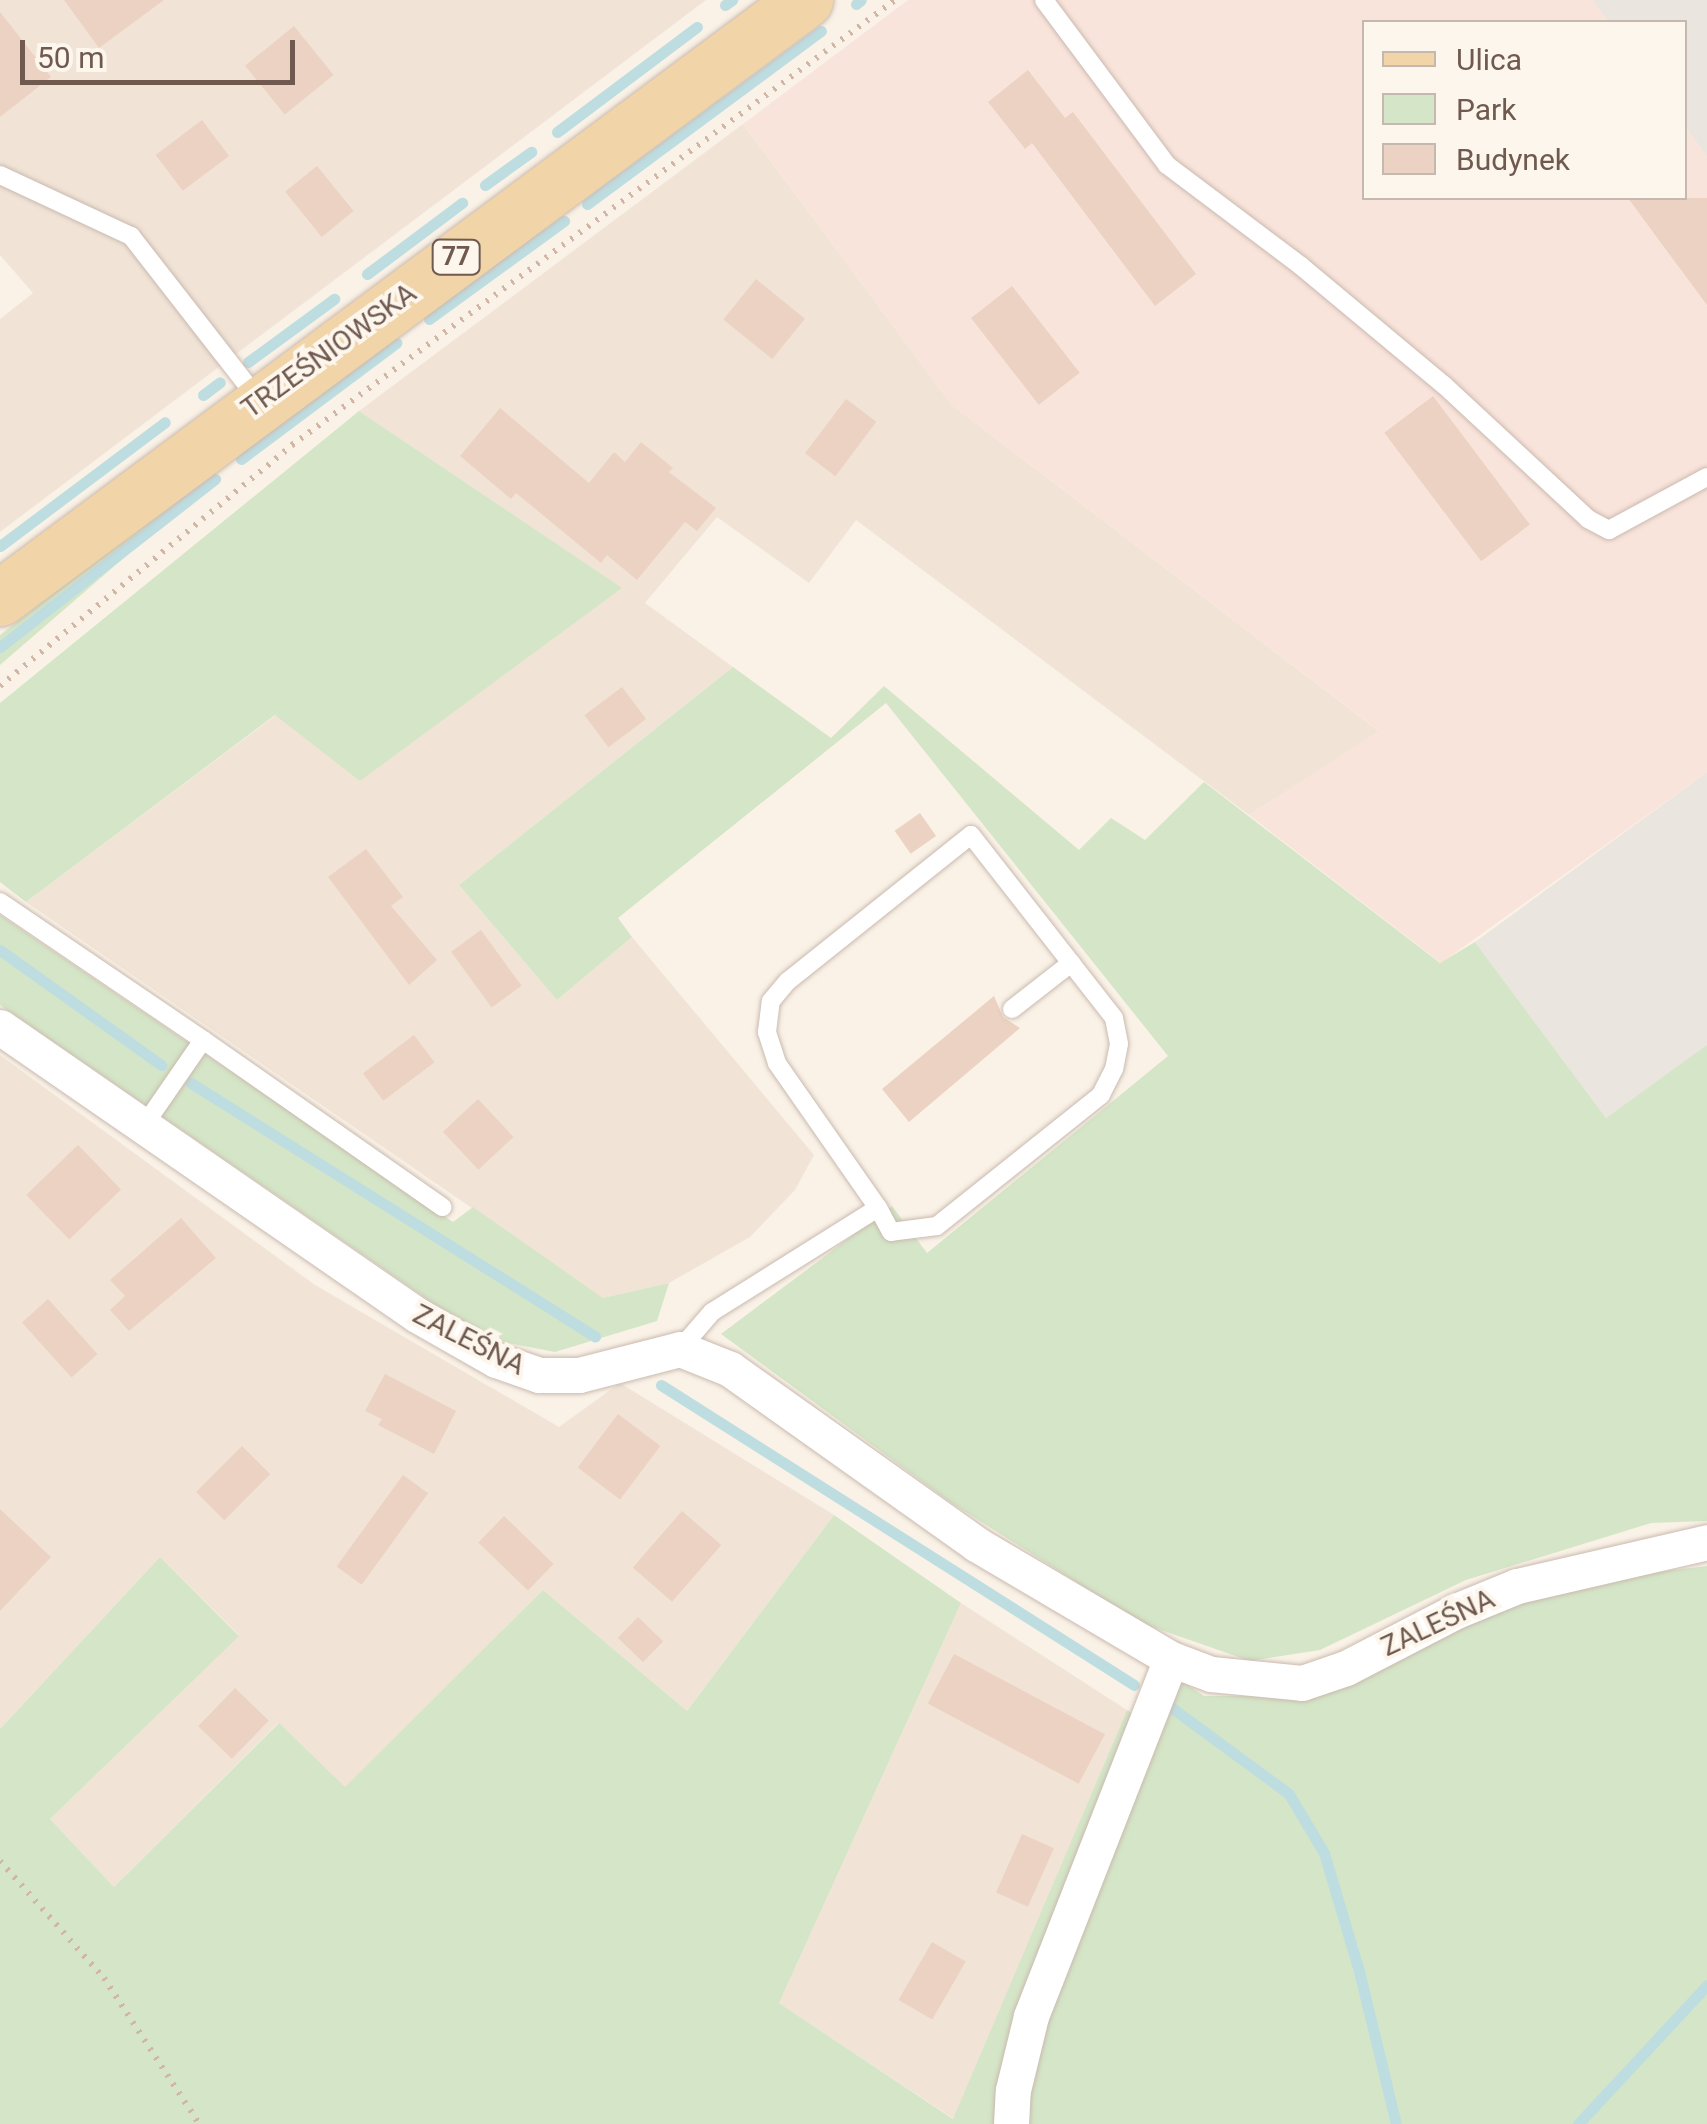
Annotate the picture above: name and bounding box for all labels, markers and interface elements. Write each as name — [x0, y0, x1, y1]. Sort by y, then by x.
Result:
scale bar — [25, 20, 300, 82]
legend — [1362, 20, 1687, 200]
text: 50 m — [37, 40, 104, 75]
text: Ulica — [1456, 42, 1522, 77]
text: Park — [1456, 92, 1516, 127]
text: Budynek — [1456, 142, 1570, 177]
road number: 77 — [431, 237, 481, 277]
street label: TRZEŚNIOWSKA — [235, 276, 423, 426]
street label: ZALEŚNA — [407, 1297, 531, 1383]
street label: ZALEŚNA — [1376, 1582, 1500, 1664]

